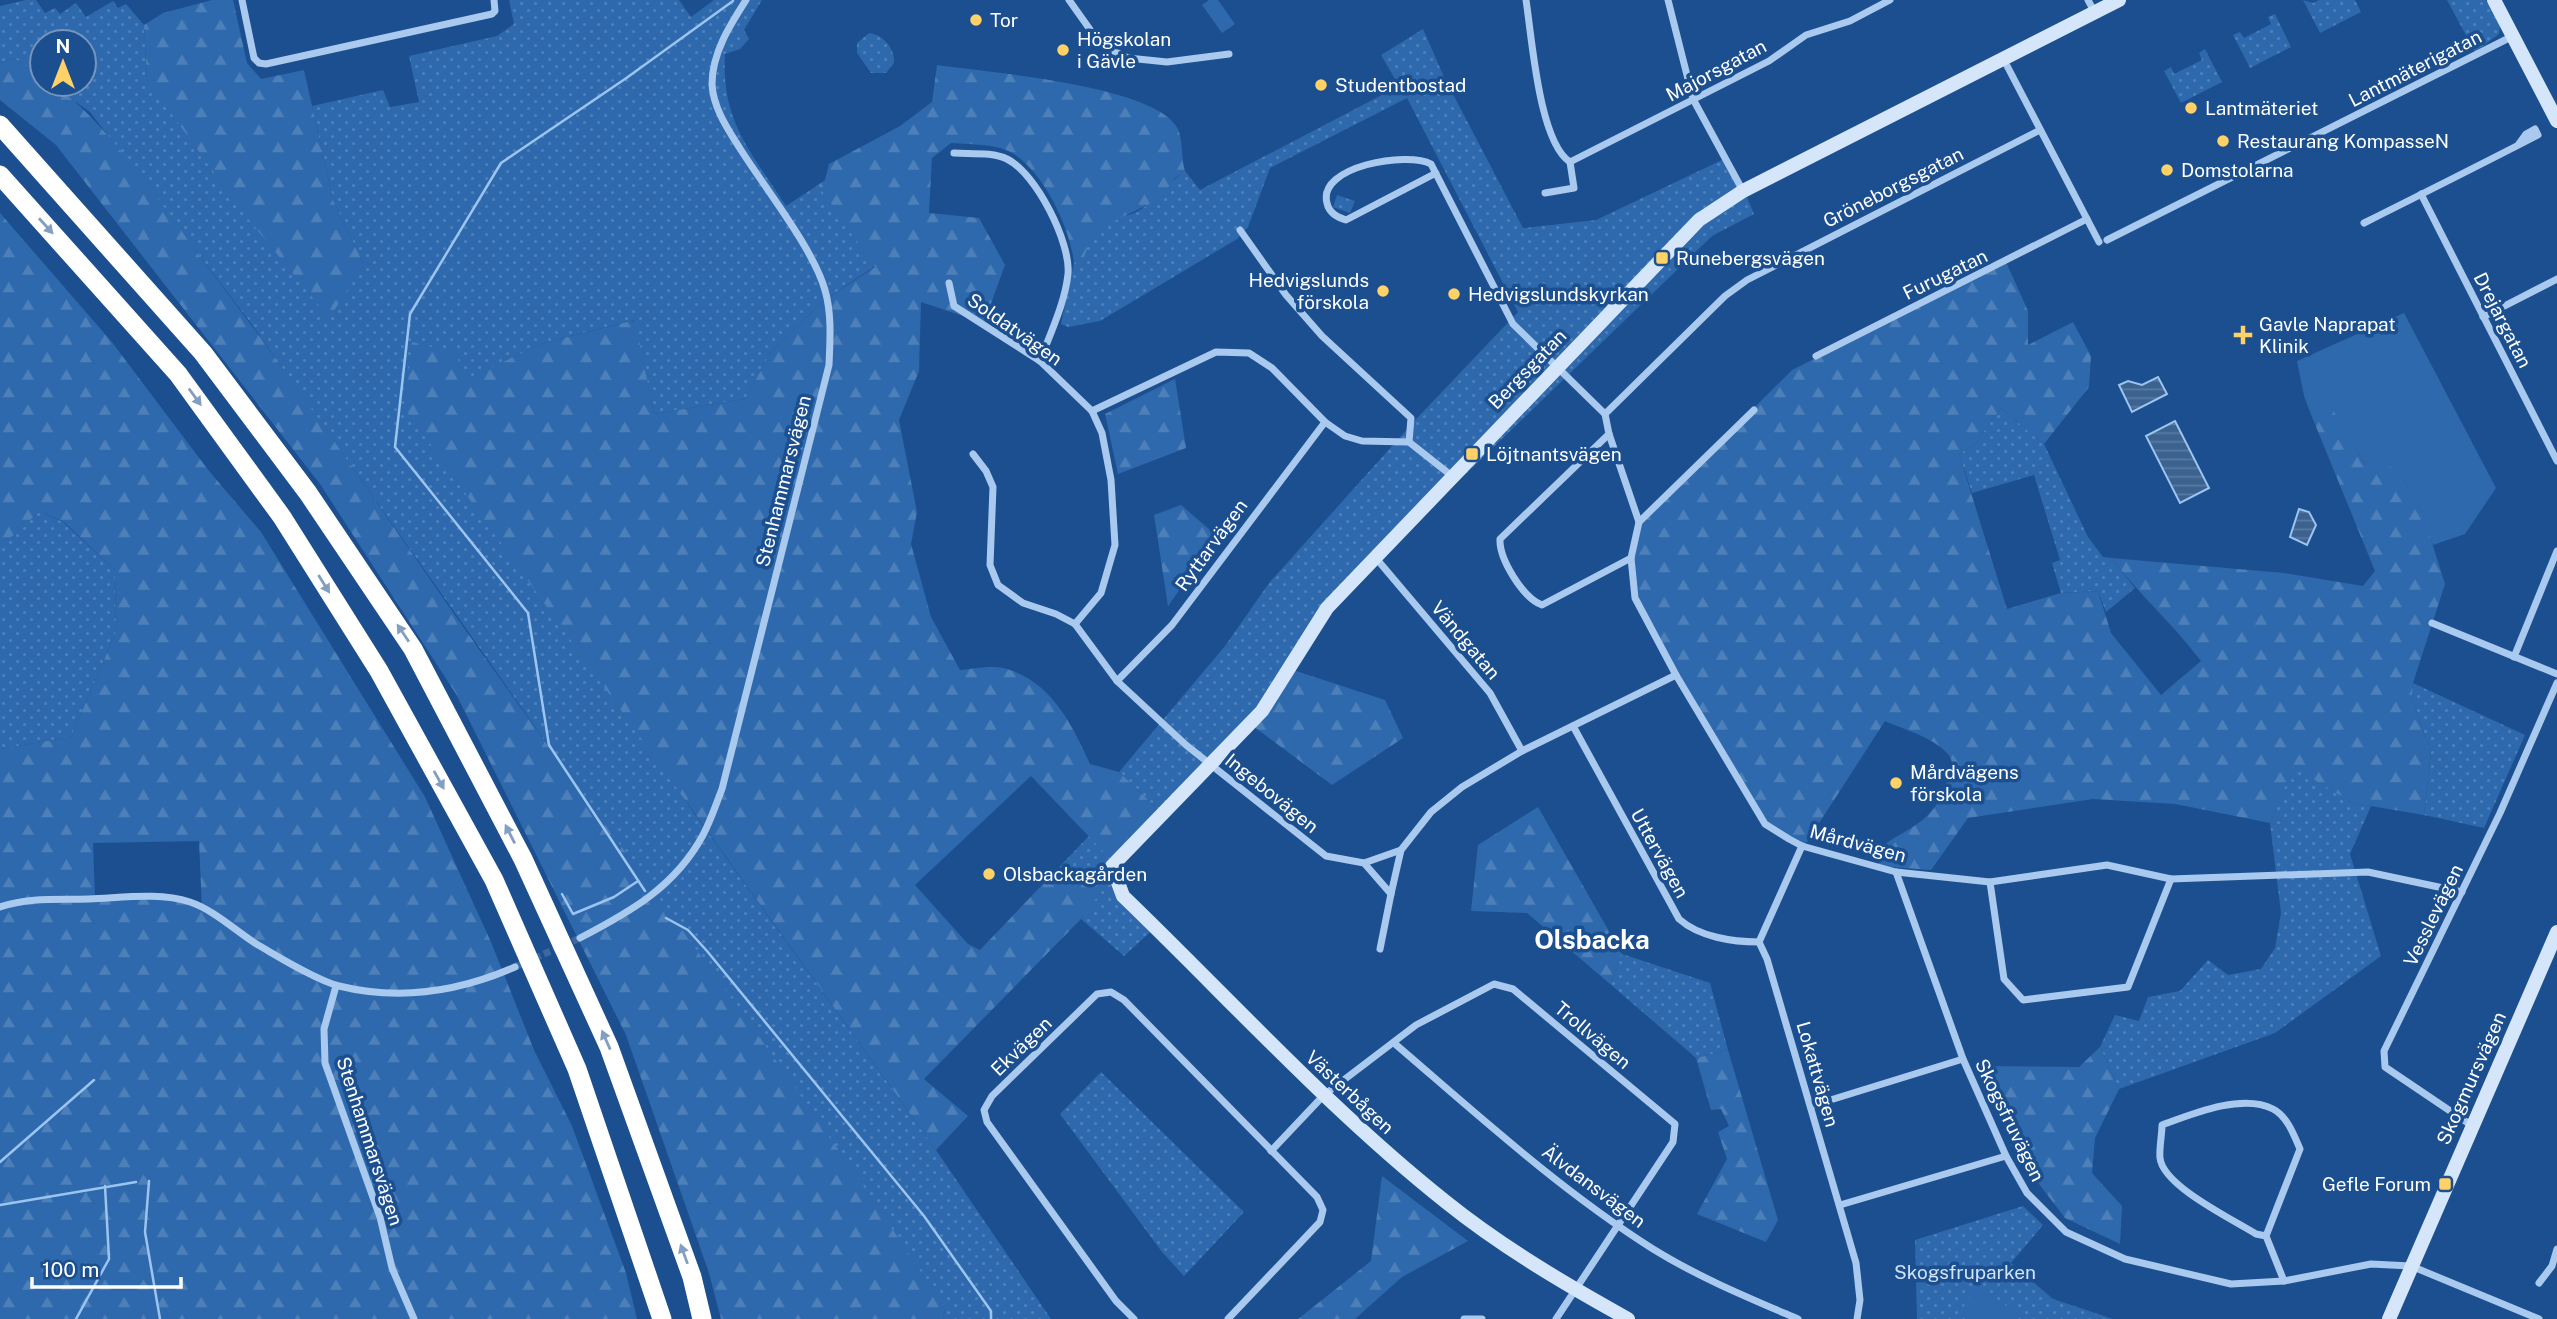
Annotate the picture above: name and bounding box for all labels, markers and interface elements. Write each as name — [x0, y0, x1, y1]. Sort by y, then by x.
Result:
place label: Tor — [990, 9, 1018, 31]
marker: Tor — [968, 12, 984, 28]
street label: Lantmäterigatan — [2345, 25, 2485, 111]
north arrow — [28, 28, 98, 98]
place label: Högskolan i Gävle — [1077, 28, 1171, 72]
street label: Majorsgatan — [1662, 34, 1770, 106]
text: N — [56, 35, 70, 57]
marker: Högskolan i Gävle — [1055, 42, 1071, 58]
place label: Studentbostad — [1335, 74, 1466, 96]
marker: Studentbostad — [1313, 77, 1329, 93]
place label: Lantmäteriet — [2205, 97, 2318, 119]
marker: Lantmäteriet — [2183, 100, 2199, 116]
place label: Restaurang KompasseN — [2237, 130, 2449, 152]
marker: Restaurang KompasseN — [2215, 133, 2231, 149]
street label: Gröneborgsgatan — [1819, 142, 1967, 232]
place label: Domstolarna — [2181, 159, 2294, 181]
marker: Domstolarna — [2159, 162, 2175, 178]
one-way arrow — [37, 217, 53, 234]
street label: Furugatan — [1899, 244, 1991, 304]
place label: Runebergsvägen — [1676, 247, 1825, 269]
marker: Runebergsvägen — [1654, 250, 1670, 266]
place label: Hedvigslunds förskola — [1249, 269, 1369, 313]
street label: Drejargatan — [2470, 269, 2536, 371]
marker: Hedvigslunds förskola — [1375, 283, 1391, 299]
place label: Hedvigslundskyrkan — [1468, 283, 1649, 305]
marker: Hedvigslundskyrkan — [1446, 286, 1462, 302]
street label: Soldatvägen — [963, 288, 1067, 370]
place label: Gavle Naprapat Klinik — [2259, 313, 2396, 357]
street label: Bergsgatan — [1484, 325, 1570, 413]
marker: Gavle Naprapat Klinik — [2233, 325, 2253, 345]
one-way arrow — [188, 388, 202, 406]
street label: Stenhammarsvägen — [751, 393, 815, 569]
place label: Löjtnantsvägen — [1486, 443, 1622, 465]
marker: Löjtnantsvägen — [1464, 446, 1480, 462]
street label: Ryttarvägen — [1170, 495, 1252, 595]
one-way arrow — [318, 574, 331, 594]
street label: Vändgatan — [1427, 596, 1505, 684]
one-way arrow — [396, 624, 410, 642]
street label: Ingebovägen — [1221, 749, 1323, 837]
place label: Mårdvägens förskola — [1910, 761, 2019, 805]
one-way arrow — [433, 771, 445, 790]
marker: Mårdvägens förskola — [1888, 775, 1904, 791]
street label: Uttervägen — [1626, 805, 1694, 901]
street label: Mårdvägen — [1807, 820, 1909, 866]
one-way arrow — [504, 824, 515, 844]
street label: Vesslevägen — [2399, 860, 2467, 970]
place label: Olsbackagården — [1003, 863, 1147, 885]
marker: Olsbackagården — [981, 866, 997, 882]
district label: Olsbacka — [1534, 924, 1650, 955]
street label: Trollvägen — [1550, 997, 1636, 1073]
street label: Skogmursvägen — [2432, 1008, 2510, 1148]
street label: Ekvägen — [986, 1012, 1056, 1080]
street label: Lokattvägen — [1792, 1019, 1844, 1129]
one-way arrow — [600, 1030, 612, 1050]
street label: Västerbågen — [1302, 1046, 1398, 1138]
street label: Stenhammarsvägen — [332, 1054, 408, 1228]
street label: Skogsfruvägen — [1971, 1055, 2049, 1185]
street label: Älvdansvägen — [1538, 1140, 1650, 1232]
place label: Gefle Forum — [2322, 1173, 2431, 1195]
marker: Gefle Forum — [2437, 1176, 2453, 1192]
one-way arrow — [678, 1243, 689, 1264]
scale bar — [32, 1246, 180, 1290]
text: 100 m — [42, 1257, 99, 1282]
park label: Skogsfruparken — [1894, 1261, 2036, 1283]

